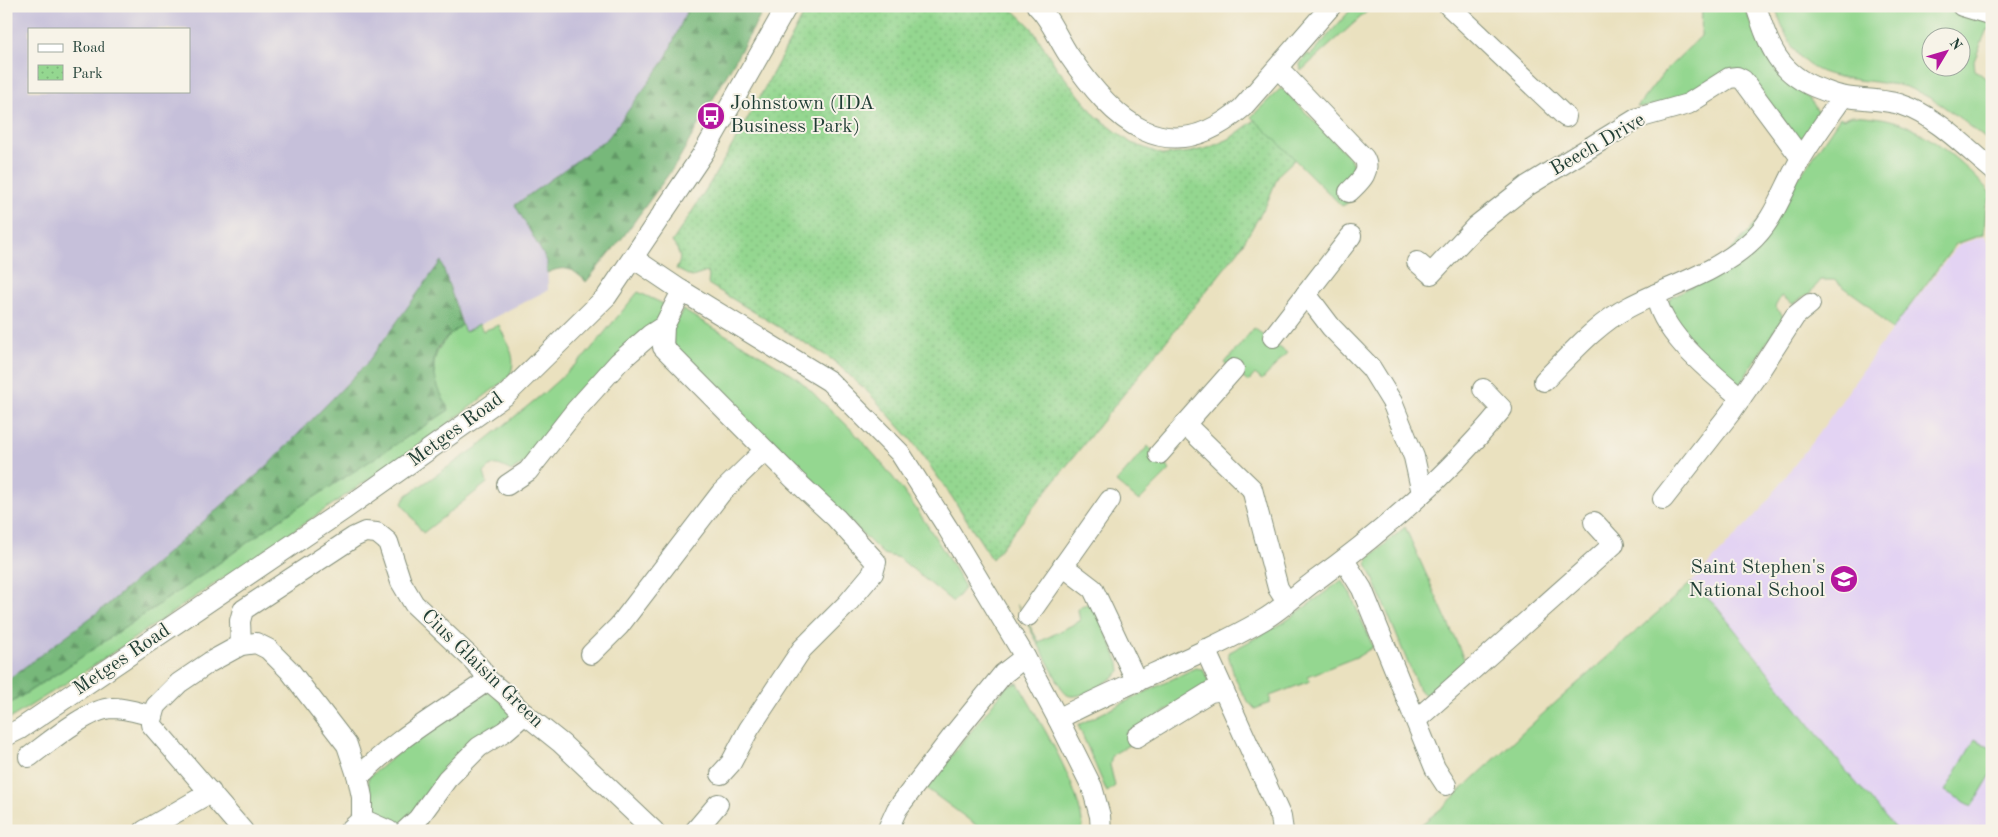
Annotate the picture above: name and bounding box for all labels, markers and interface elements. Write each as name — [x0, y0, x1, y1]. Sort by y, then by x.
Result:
legend — [28, 28, 190, 92]
north arrow — [1920, 28, 1970, 78]
text: N — [1947, 36, 1964, 53]
text: Road — [72, 41, 106, 56]
text: Park — [72, 67, 103, 82]
place label: Johnstown (IDA Business Park) — [730, 94, 874, 137]
bus stop icon: Johnstown (IDA Business Park) — [696, 101, 726, 131]
street label: Beech Drive — [1547, 110, 1649, 180]
street label: Metges Road — [405, 389, 507, 471]
place label: Saint Stephen's National School — [1688, 558, 1825, 601]
school or university icon: Saint Stephen's National School — [1829, 564, 1859, 594]
street label: Cius Glaisin Green — [417, 606, 547, 732]
street label: Metges Road — [70, 620, 174, 700]

